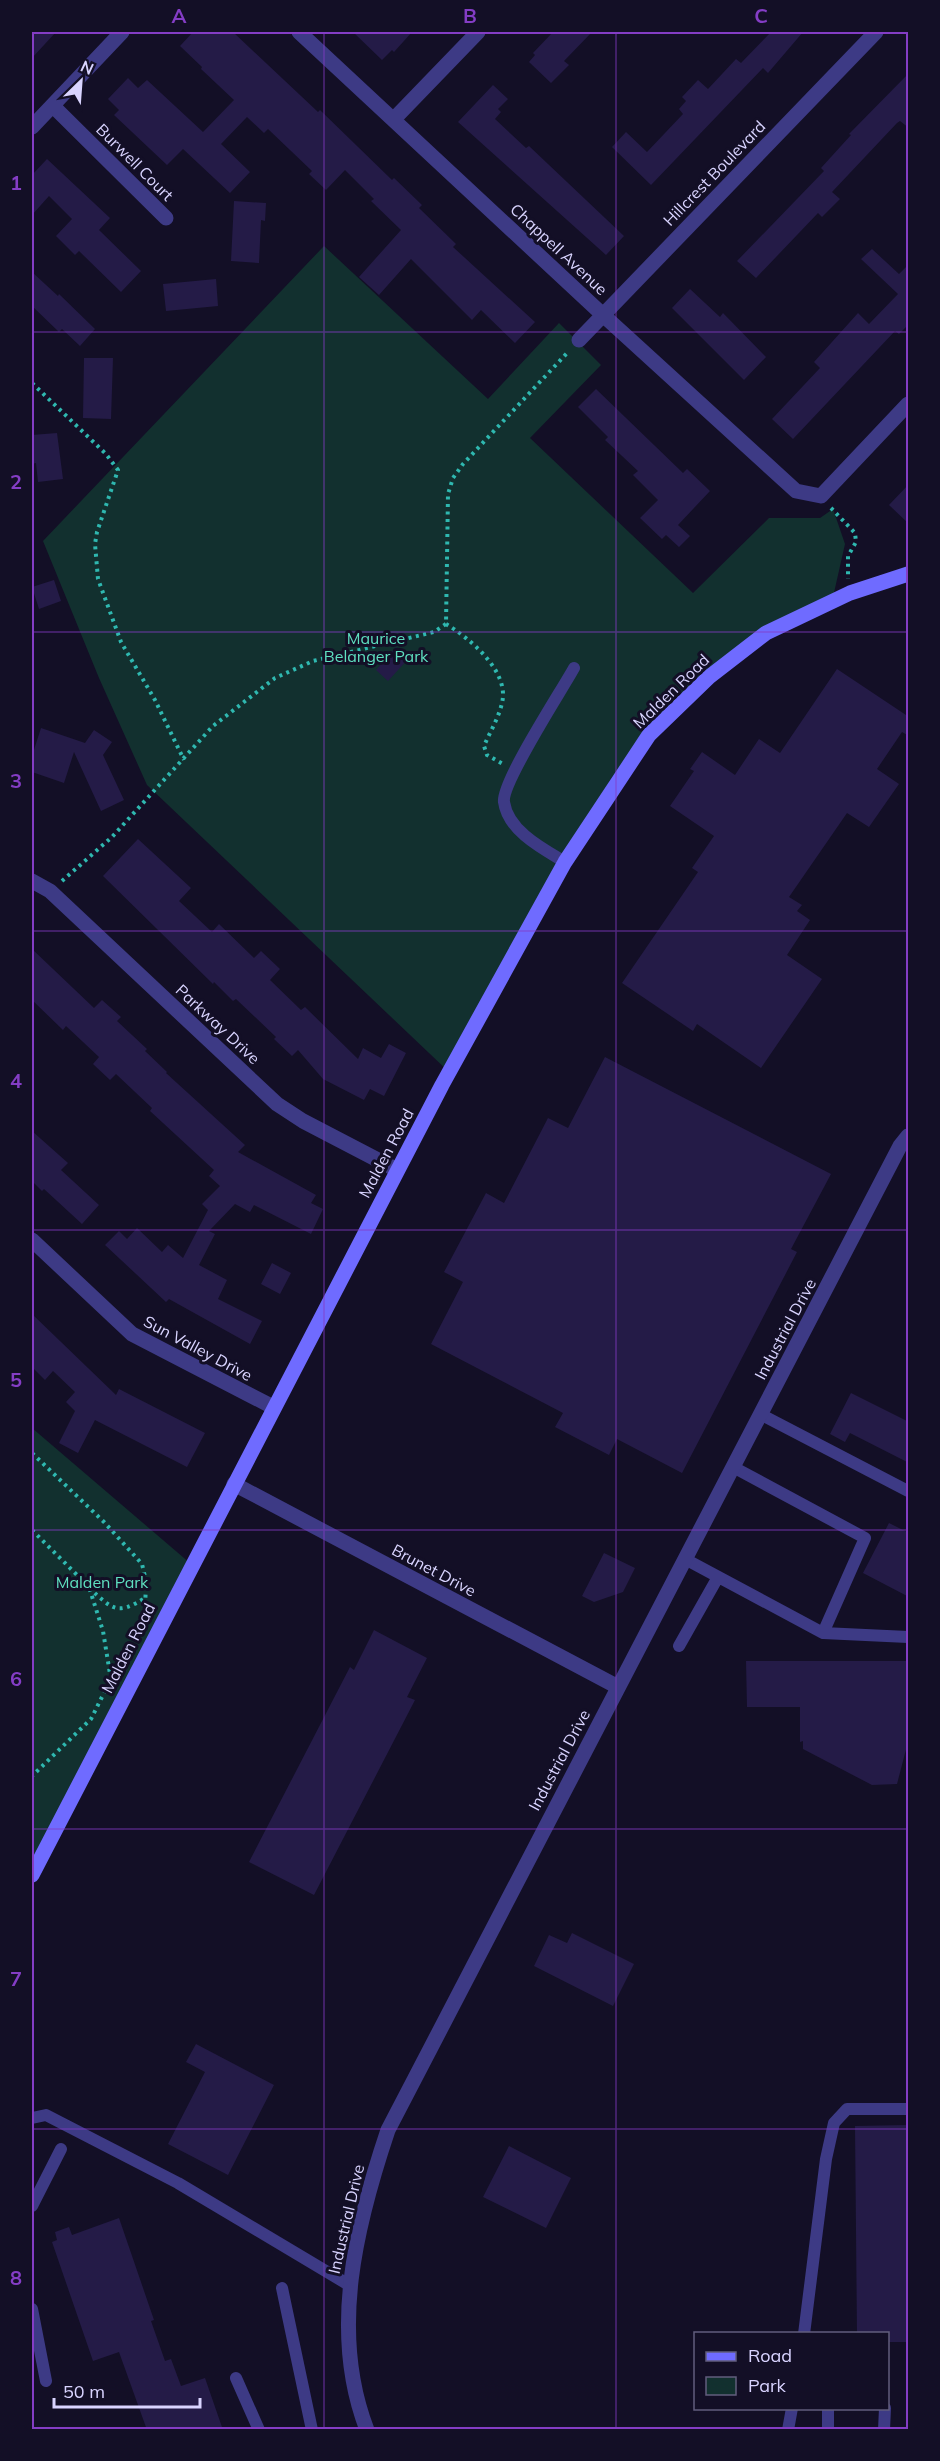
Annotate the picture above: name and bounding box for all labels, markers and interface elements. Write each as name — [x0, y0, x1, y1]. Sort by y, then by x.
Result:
text: A — [172, 3, 187, 28]
text: B — [463, 3, 477, 28]
text: C — [754, 3, 768, 28]
north arrow — [51, 51, 111, 111]
text: N — [78, 56, 97, 79]
street label: Hillcrest Boulevard — [659, 116, 769, 230]
street label: Burwell Court — [92, 119, 178, 205]
text: 1 — [10, 170, 22, 195]
street label: Chappell Avenue — [506, 199, 612, 299]
text: 2 — [10, 469, 22, 494]
park label: Maurice Belanger Park — [324, 628, 429, 666]
street label: Malden Road — [629, 650, 713, 732]
text: 3 — [10, 768, 22, 793]
street label: Parkway Drive — [172, 980, 264, 1068]
text: 4 — [10, 1068, 22, 1093]
street label: Malden Road — [354, 1105, 418, 1201]
street label: Industrial Drive — [750, 1275, 820, 1383]
street label: Sun Valley Drive — [140, 1311, 256, 1385]
text: 5 — [10, 1367, 22, 1392]
street label: Brunet Drive — [389, 1539, 479, 1601]
park label: Malden Park — [56, 1572, 149, 1592]
street label: Malden Road — [97, 1600, 159, 1696]
text: 6 — [10, 1666, 22, 1691]
street label: Industrial Drive — [524, 1706, 594, 1814]
text: 7 — [10, 1966, 22, 1991]
street label: Industrial Drive — [324, 2162, 368, 2276]
text: 8 — [10, 2265, 22, 2290]
legend — [694, 2332, 889, 2410]
text: Road — [748, 2344, 792, 2367]
scale bar — [54, 2371, 200, 2409]
text: Park — [748, 2374, 787, 2397]
text: 50 m — [63, 2380, 105, 2403]

